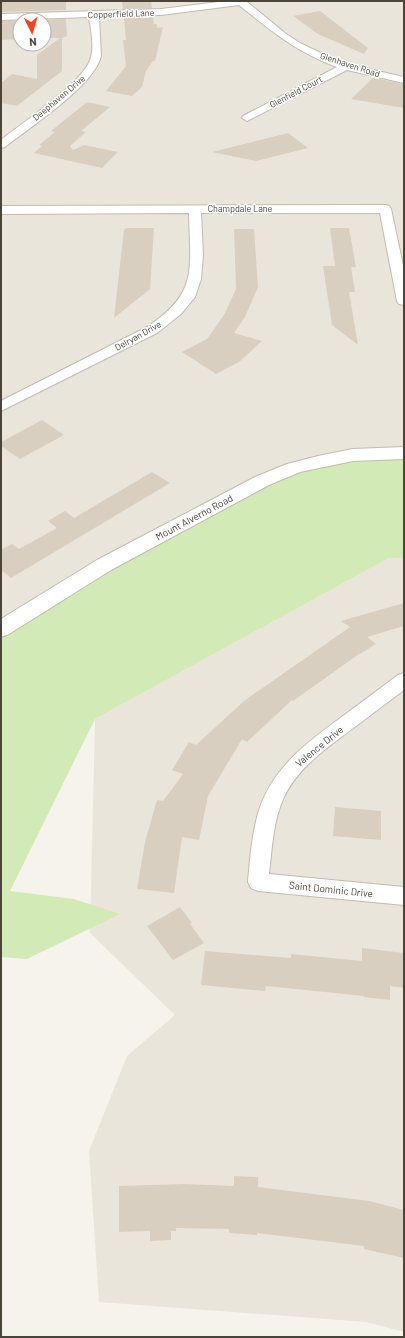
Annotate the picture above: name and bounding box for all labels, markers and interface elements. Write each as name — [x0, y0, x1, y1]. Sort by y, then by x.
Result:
street label: Copperfield Lane — [87, 7, 155, 20]
north arrow — [12, 12, 52, 52]
text: N — [29, 36, 37, 49]
street label: Glenhaven Road — [319, 50, 381, 79]
street label: Deephaven Drive — [30, 72, 87, 123]
street label: Glenfield Court — [267, 73, 324, 110]
street label: Champdale Lane — [208, 203, 273, 214]
street label: Delryan Drive — [113, 318, 163, 353]
street label: Mount Alverno Road — [153, 492, 235, 542]
street label: Valence Drive — [293, 723, 345, 769]
street label: Saint Dominic Drive — [288, 879, 374, 899]

